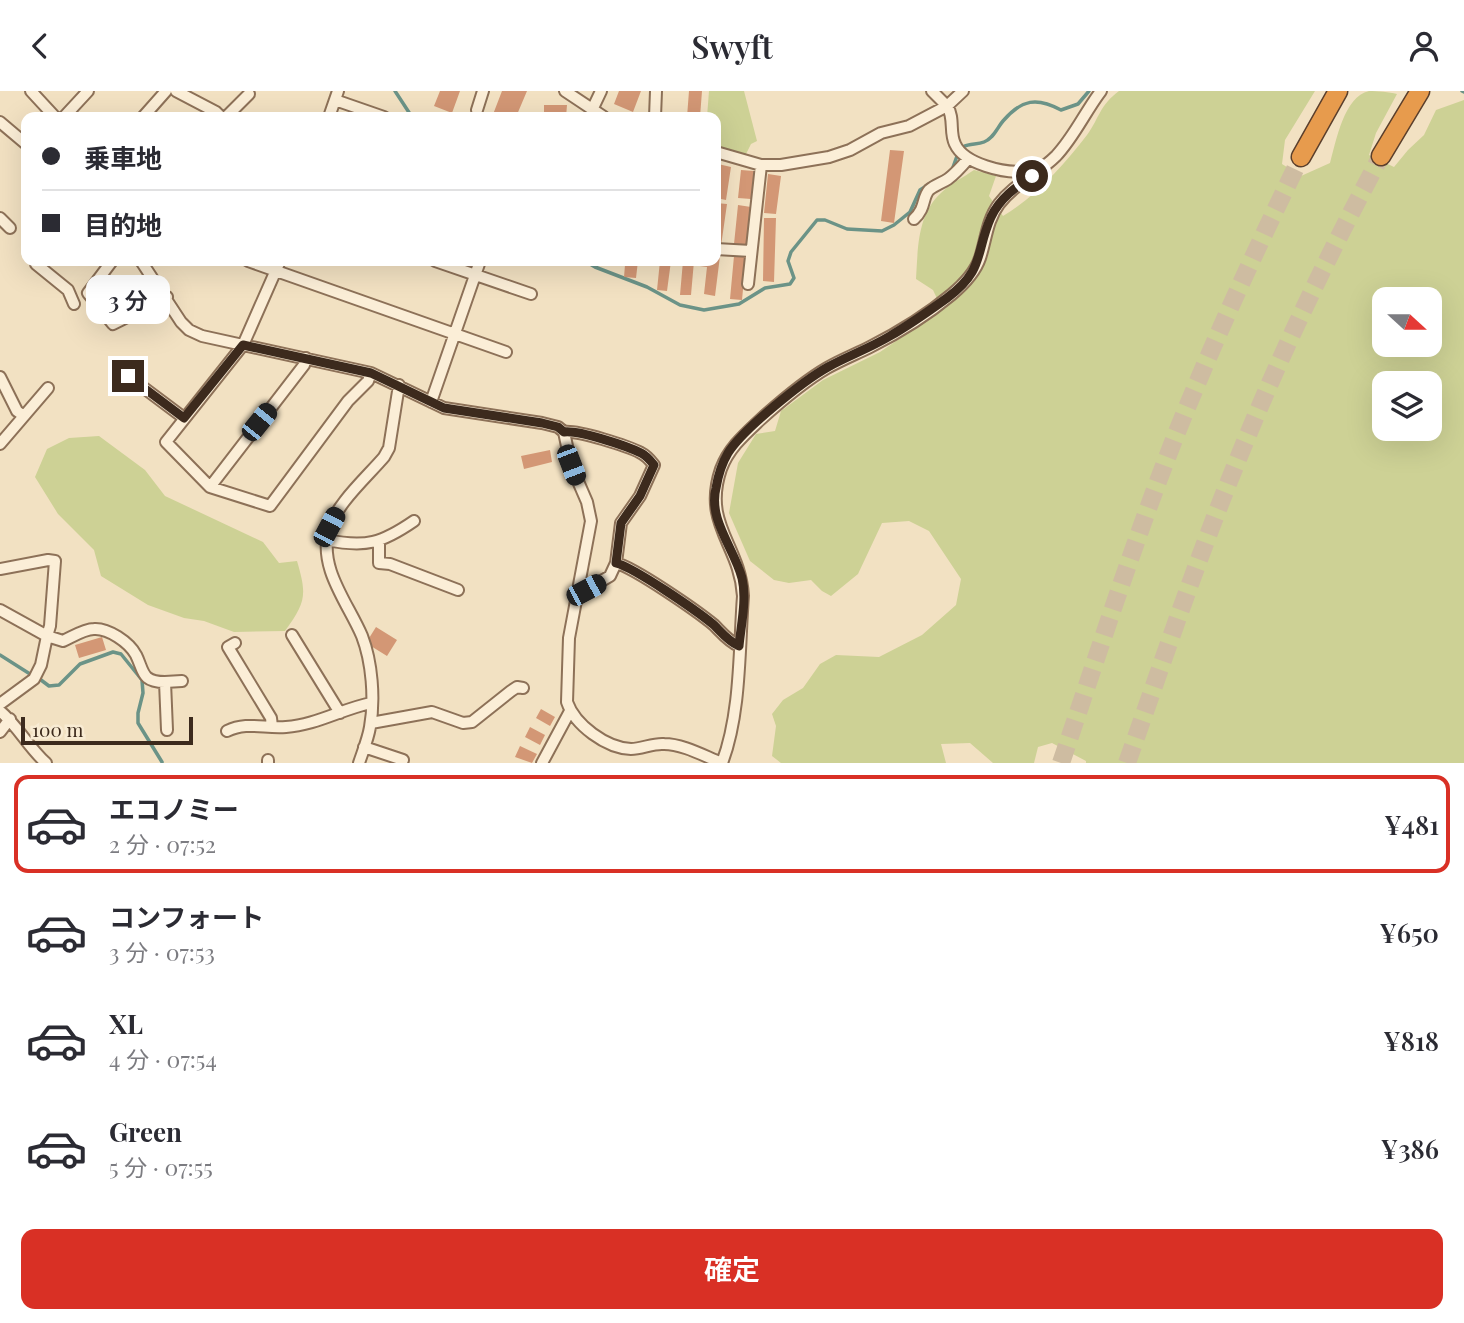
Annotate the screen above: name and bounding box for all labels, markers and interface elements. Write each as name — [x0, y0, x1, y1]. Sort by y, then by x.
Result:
text: Swyft — [691, 24, 773, 67]
icon: back — [21, 27, 59, 65]
icon: person — [1405, 27, 1443, 65]
text: 乗車地 — [84, 140, 162, 175]
route start — [1016, 160, 1048, 192]
text: 目的地 — [84, 207, 162, 242]
callout: 3 分 — [86, 275, 170, 323]
text: 3 分 — [108, 284, 148, 315]
north arrow — [1372, 287, 1442, 357]
map controls — [1372, 287, 1442, 441]
route end — [112, 360, 144, 392]
button: layers — [1372, 371, 1442, 441]
car — [238, 399, 281, 445]
car — [554, 442, 589, 488]
car — [310, 504, 349, 550]
car — [563, 571, 610, 609]
scale bar — [21, 714, 192, 746]
text: 100 m — [32, 716, 83, 742]
text: エコノミー — [109, 791, 239, 826]
icon: car — [25, 793, 88, 856]
text: ¥481 — [1384, 807, 1439, 842]
text: 2 分 · 07:52 — [109, 828, 216, 859]
text: コンフォート — [109, 899, 264, 934]
icon: car — [25, 901, 88, 964]
text: ¥650 — [1379, 915, 1439, 950]
text: 3 分 · 07:53 — [109, 936, 215, 967]
text: XL — [109, 1006, 143, 1041]
icon: car — [25, 1009, 88, 1072]
text: ¥818 — [1383, 1023, 1439, 1058]
text: 4 分 · 07:54 — [109, 1043, 217, 1074]
text: Green — [109, 1114, 182, 1149]
icon: car — [25, 1117, 88, 1180]
text: ¥386 — [1381, 1131, 1439, 1166]
text: 5 分 · 07:55 — [109, 1151, 213, 1182]
button: 確定 — [21, 1229, 1443, 1309]

